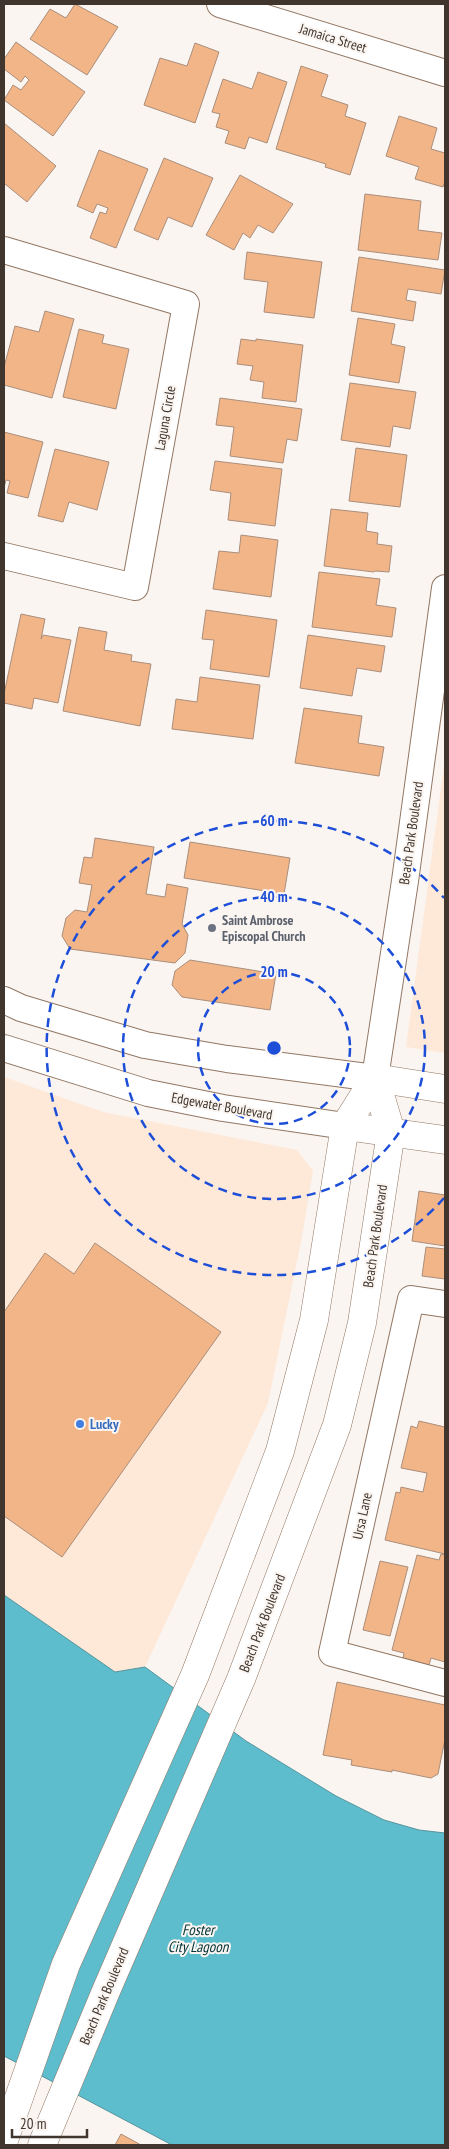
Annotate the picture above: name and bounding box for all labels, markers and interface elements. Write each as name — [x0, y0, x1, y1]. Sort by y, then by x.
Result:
street label: Jamaica Street — [296, 19, 369, 57]
street label: Laguna Circle — [150, 384, 180, 452]
street label: Beach Park Boulevard — [395, 780, 427, 886]
text: 60 m — [260, 811, 288, 830]
text: 40 m — [260, 887, 288, 906]
place label: Saint Ambrose Episcopal Church — [222, 911, 306, 945]
marker: Saint Ambrose Episcopal Church — [206, 922, 218, 934]
text: 20 m — [260, 962, 288, 981]
centre of rings — [265, 1039, 283, 1057]
street label: Edgewater Boulevard — [170, 1088, 274, 1124]
street label: Beach Park Boulevard — [359, 1183, 391, 1289]
place label: Lucky — [90, 1415, 119, 1433]
marker: Lucky — [74, 1418, 86, 1430]
street label: Ursa Lane — [348, 1491, 376, 1541]
street label: Beach Park Boulevard — [235, 1571, 289, 1675]
water label: Foster City Lagoon — [168, 1920, 230, 1956]
street label: Beach Park Boulevard — [75, 1945, 133, 2047]
scale bar — [12, 2106, 88, 2138]
text: 20 m — [20, 2114, 46, 2133]

